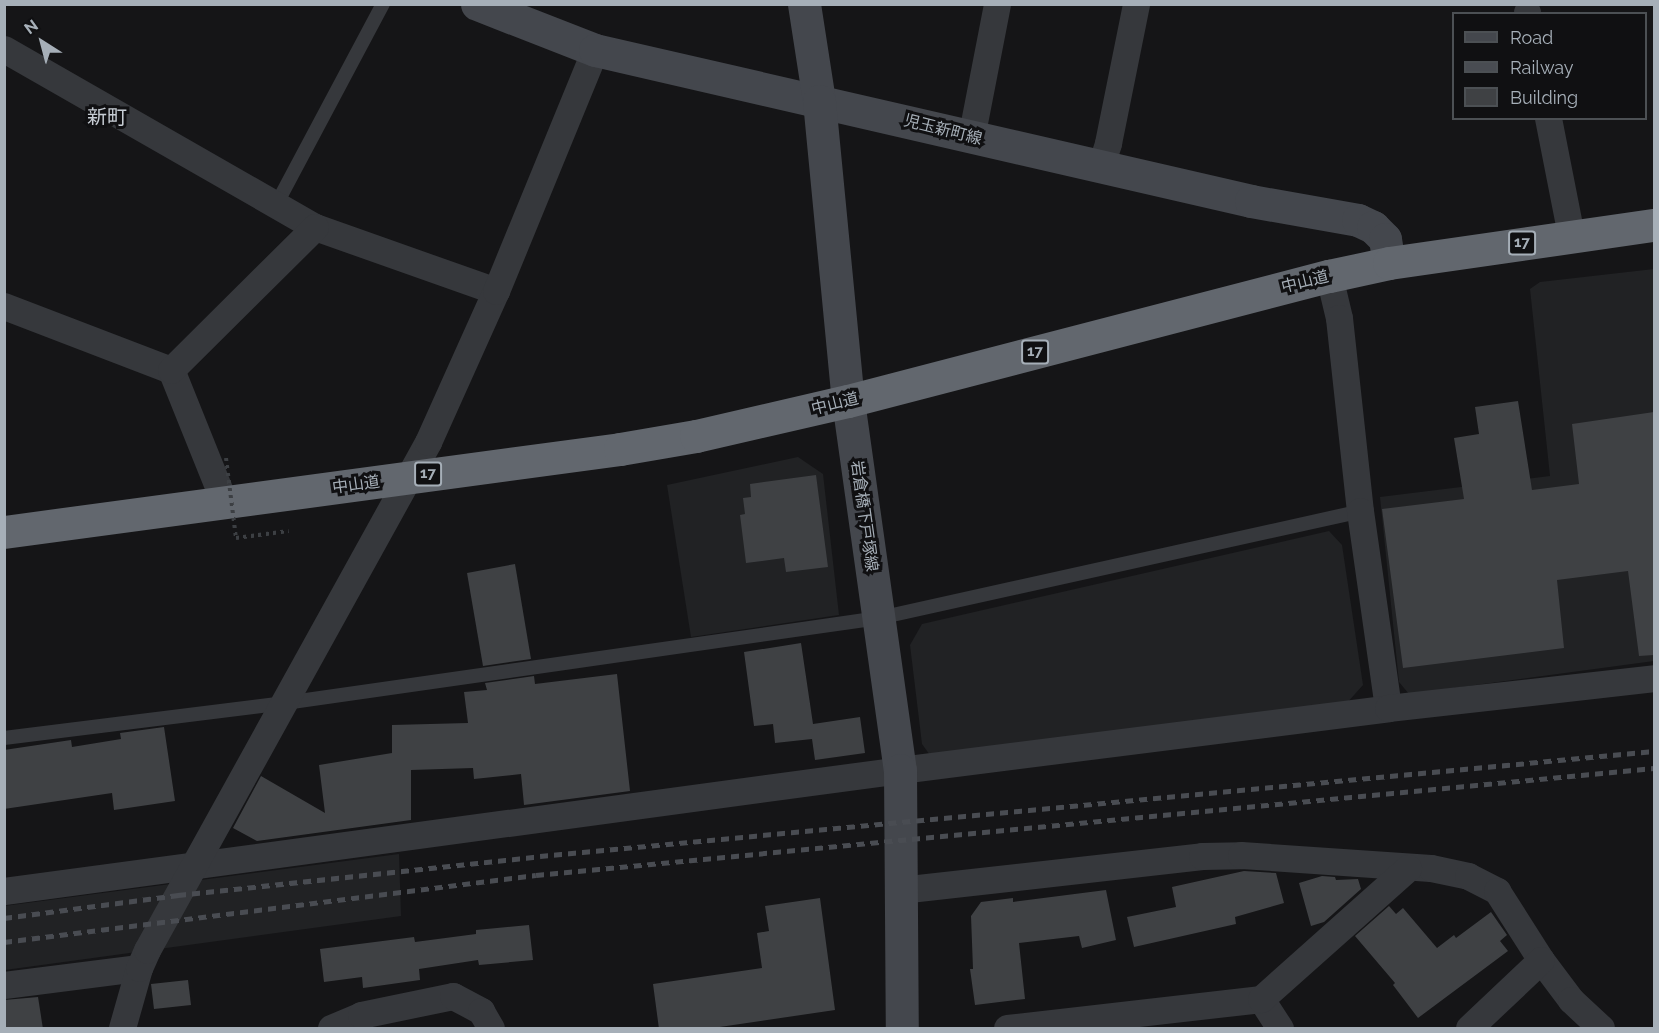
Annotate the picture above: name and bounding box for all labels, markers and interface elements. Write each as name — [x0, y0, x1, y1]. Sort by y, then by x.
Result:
north arrow — [12, 12, 72, 72]
legend — [1452, 12, 1647, 120]
text: N — [21, 16, 42, 38]
text: Road — [1510, 27, 1553, 48]
text: Railway — [1510, 57, 1574, 78]
text: Building — [1510, 87, 1578, 108]
district label: 新町 — [87, 105, 127, 129]
street label: 児玉新町線 — [902, 111, 984, 149]
road number: 17 — [1507, 231, 1537, 255]
street label: 中山道 — [1279, 267, 1331, 297]
road number: 17 — [1020, 340, 1050, 364]
street label: 中山道 — [809, 389, 861, 419]
street label: 岩倉橋下戸塚線 — [847, 459, 881, 573]
road number: 17 — [413, 462, 443, 486]
street label: 中山道 — [331, 472, 381, 498]

